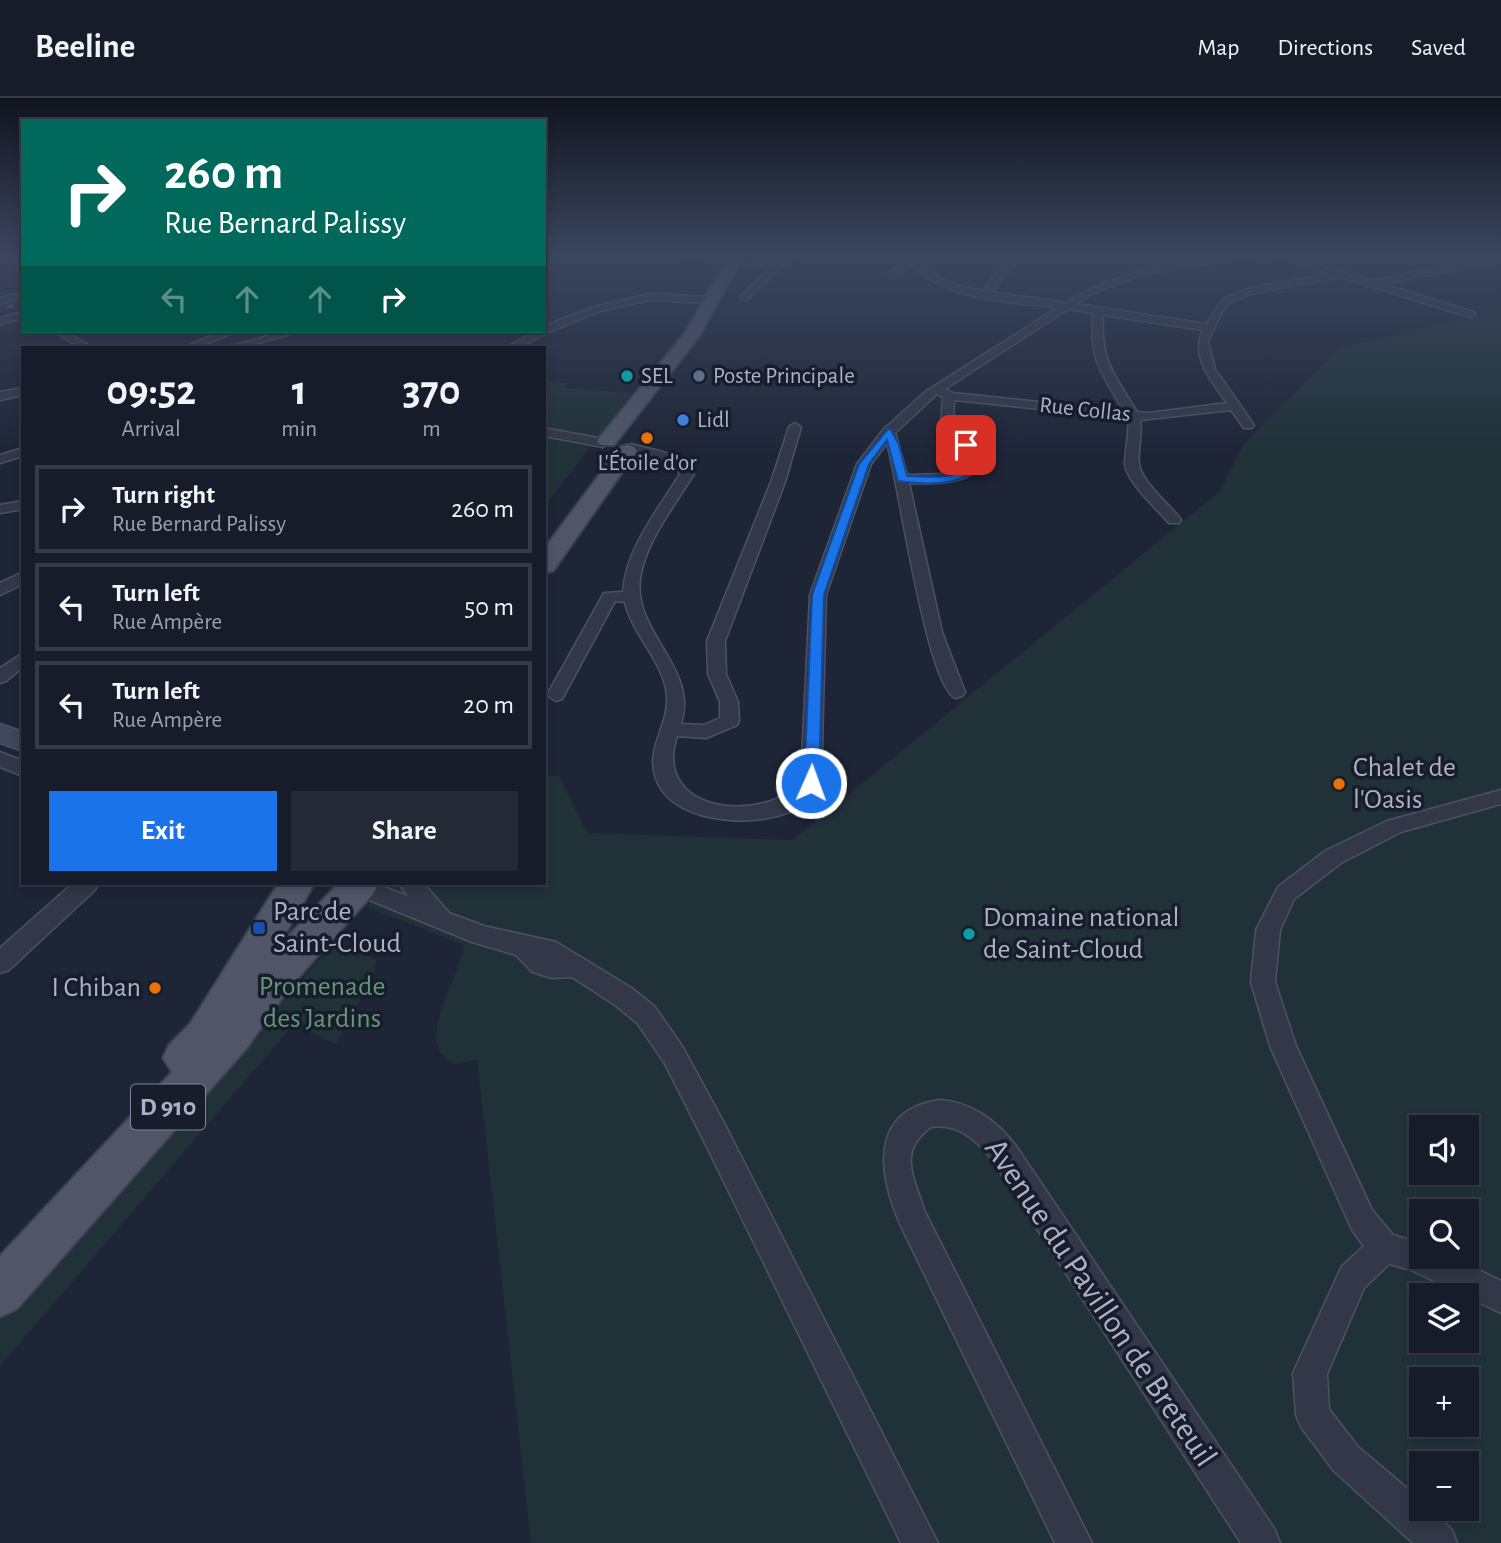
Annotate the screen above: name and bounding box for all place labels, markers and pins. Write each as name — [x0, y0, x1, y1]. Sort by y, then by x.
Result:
place label: SEL — [641, 365, 673, 388]
place label: Poste Principale — [713, 365, 855, 388]
marker: SEL — [619, 368, 635, 384]
marker: Poste Principale — [691, 368, 707, 384]
place label: Lidl — [697, 409, 730, 432]
marker: Lidl — [675, 412, 691, 428]
pin — [936, 415, 996, 475]
marker: L'Étoile d'or — [639, 430, 655, 446]
place label: L'Étoile d'or — [597, 449, 697, 475]
place label: Chalet de l'Oasis — [1353, 754, 1456, 814]
marker: Chalet de l'Oasis — [1331, 776, 1347, 792]
place label: Parc de Saint-Cloud — [273, 898, 401, 958]
place label: Domaine national de Saint-Cloud — [983, 904, 1180, 964]
marker: Parc de Saint-Cloud — [251, 920, 267, 936]
marker: Domaine national de Saint-Cloud — [961, 926, 977, 942]
place label: I Chiban — [51, 974, 141, 1002]
marker: I Chiban — [147, 980, 163, 996]

